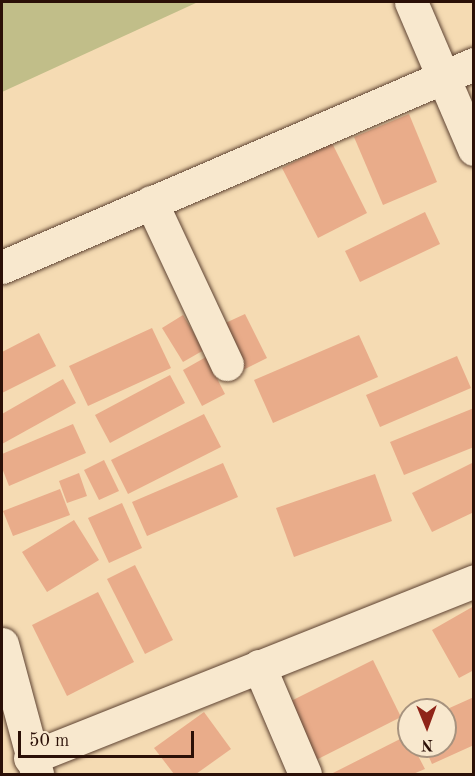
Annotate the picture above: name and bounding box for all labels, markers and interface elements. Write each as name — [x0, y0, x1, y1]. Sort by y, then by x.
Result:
north arrow — [397, 698, 457, 758]
scale bar — [21, 719, 196, 757]
text: 50 m — [29, 732, 69, 750]
text: N — [421, 736, 434, 752]

